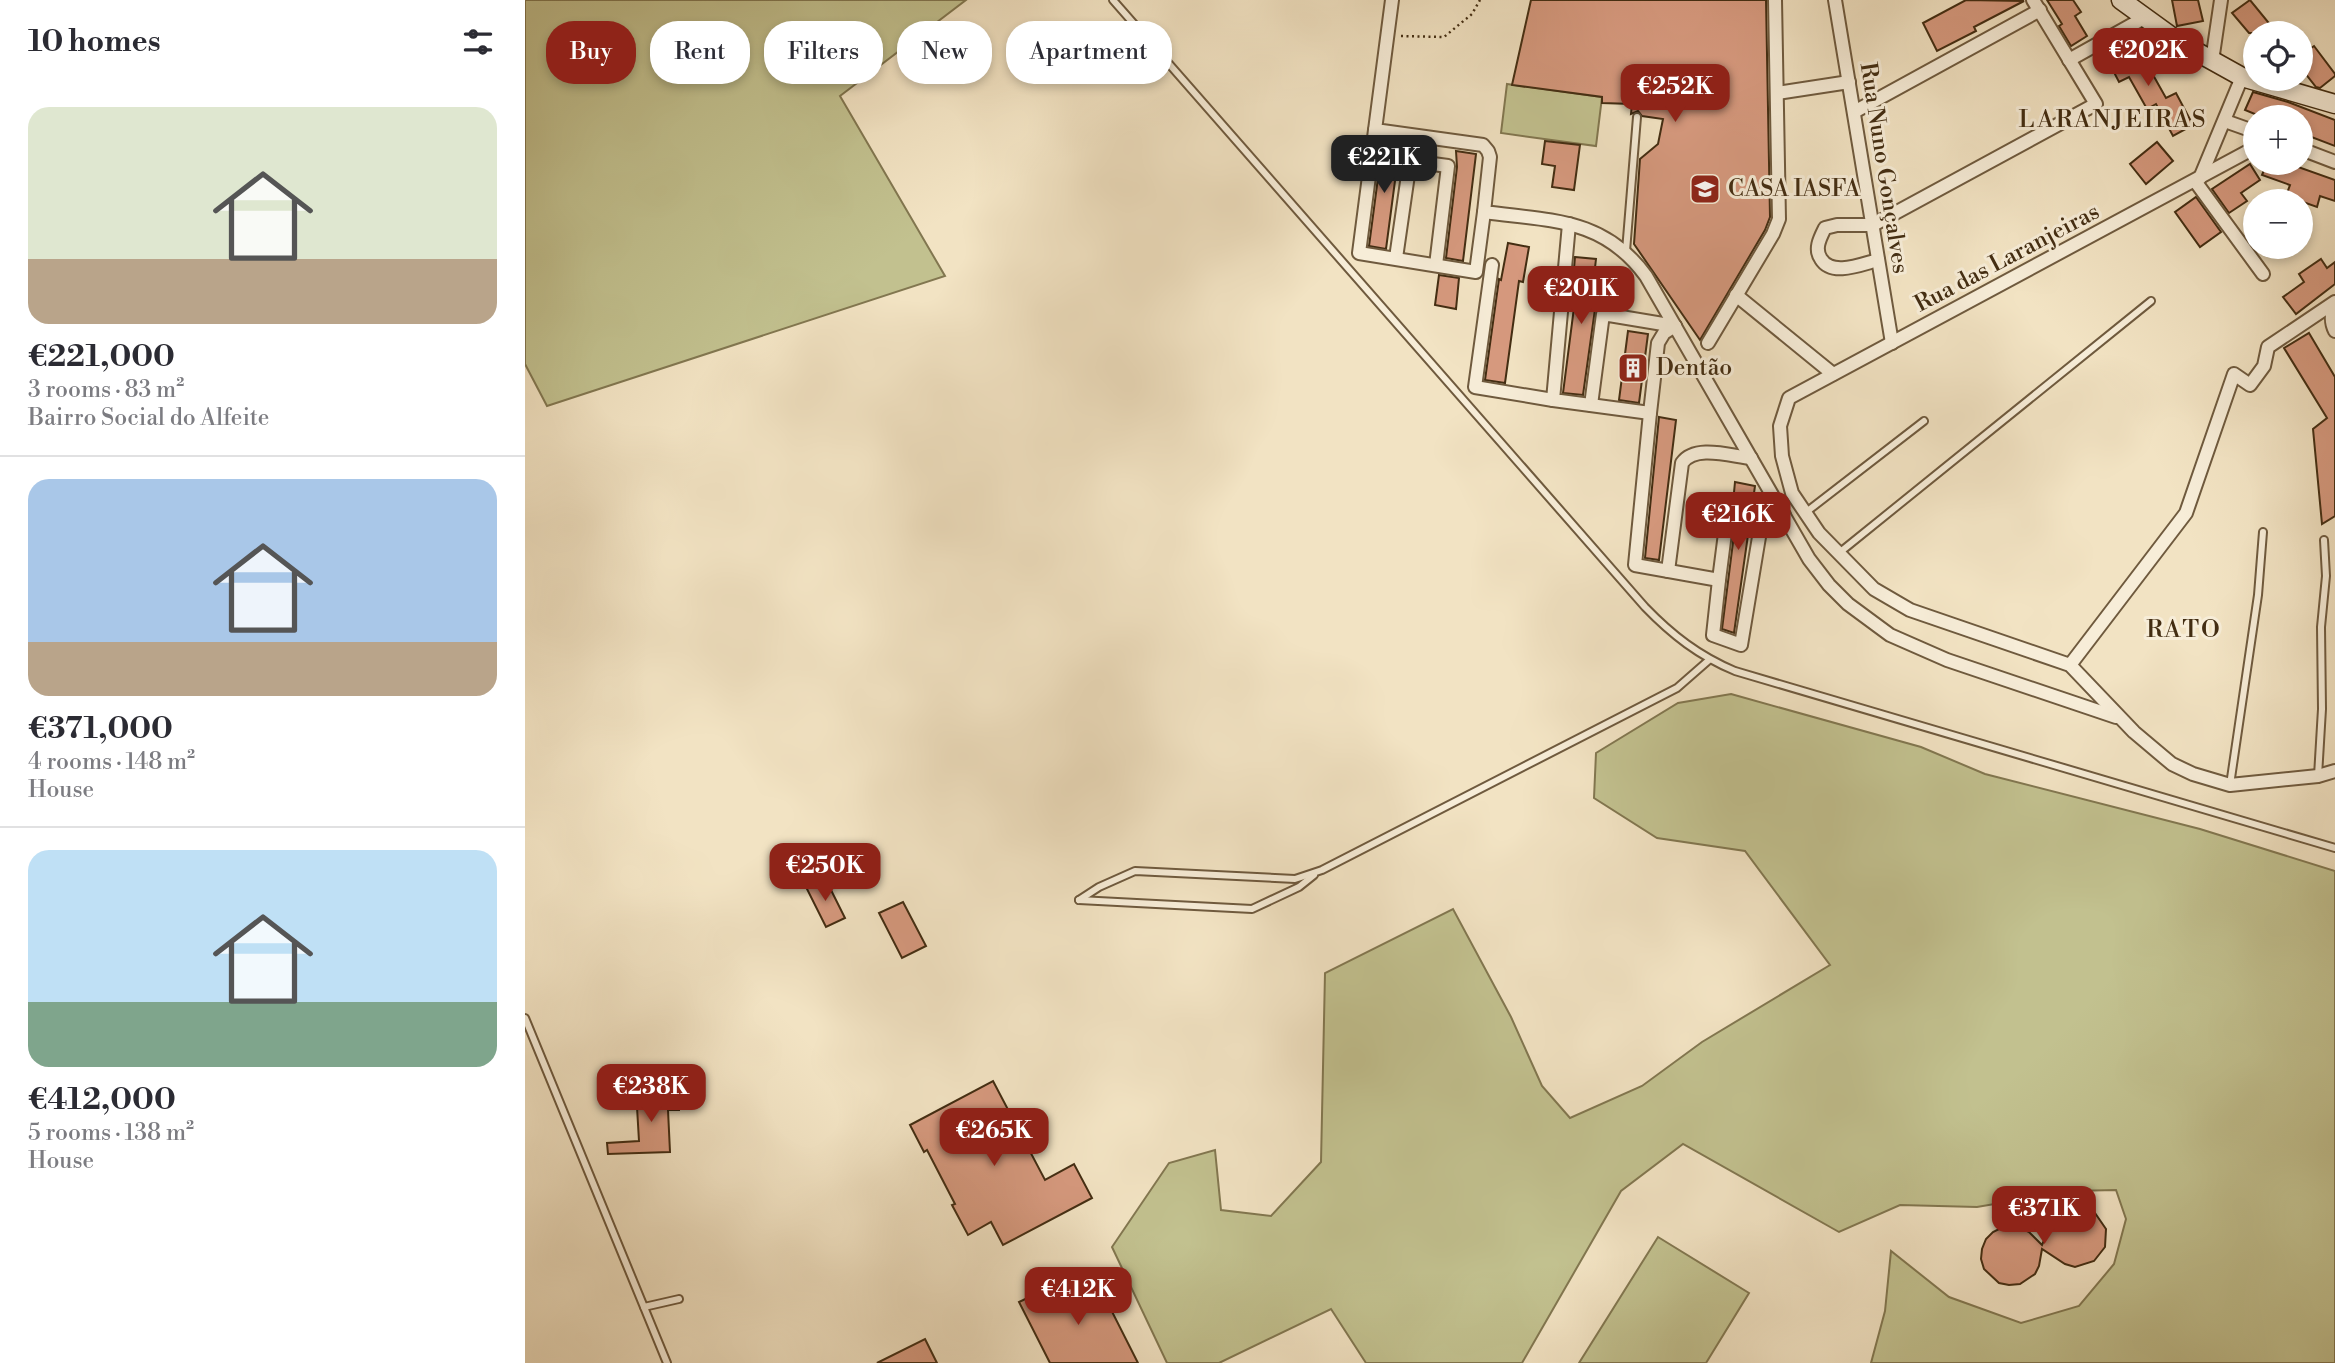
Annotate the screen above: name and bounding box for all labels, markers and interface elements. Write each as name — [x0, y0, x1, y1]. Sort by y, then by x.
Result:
chip: Buy — [546, 21, 636, 84]
chip: Rent — [650, 21, 750, 84]
chip: Filters — [764, 21, 883, 84]
chip: New — [897, 21, 992, 84]
chip: Apartment — [1006, 21, 1172, 84]
map controls — [2243, 21, 2313, 259]
button: locate — [2243, 21, 2313, 91]
text: 10 homes — [28, 23, 161, 61]
icon: filters — [459, 23, 497, 61]
pin: €202K — [2099, 28, 2197, 88]
text: €202K — [2109, 37, 2187, 65]
street label: Rua Nuno Gonçalves — [1853, 60, 1915, 276]
pin: €252K — [1626, 64, 1724, 124]
text: €252K — [1637, 73, 1713, 101]
district label: LARANJEIRAS — [2019, 105, 2207, 135]
button: + — [2243, 105, 2313, 175]
pin: €221K — [1335, 136, 1433, 195]
text: €221K — [1347, 144, 1421, 172]
icon: home — [200, 153, 326, 279]
school or university icon: CASA IASFA — [1688, 172, 1722, 206]
place label: CASA IASFA — [1728, 175, 1861, 203]
button: − — [2243, 189, 2313, 259]
street label: Rua das Laranjeiras — [1910, 197, 2104, 319]
pin: €201K — [1532, 266, 1630, 326]
text: €201K — [1543, 275, 1619, 303]
text: €221,000 — [28, 338, 175, 376]
building icon: Dentão — [1616, 351, 1650, 385]
place label: Dentão — [1656, 354, 1732, 382]
text: 3 rooms · 83 m² — [28, 376, 184, 404]
text: Bairro Social do Alfeite — [28, 404, 269, 432]
pin: €216K — [1689, 492, 1787, 552]
text: €216K — [1702, 501, 1774, 529]
icon: home — [200, 525, 326, 651]
district label: RATO — [2146, 615, 2222, 645]
text: €371,000 — [28, 710, 173, 748]
text: 4 rooms · 148 m² — [28, 748, 195, 776]
text: House — [28, 776, 94, 804]
pin: €250K — [776, 844, 874, 903]
text: €250K — [786, 852, 864, 880]
icon: home — [200, 896, 326, 1022]
pin: €238K — [602, 1064, 700, 1124]
text: €238K — [613, 1073, 689, 1101]
text: €412,000 — [28, 1081, 176, 1119]
pin: €265K — [945, 1108, 1043, 1168]
text: €265K — [956, 1117, 1032, 1145]
text: 5 rooms · 138 m² — [28, 1119, 194, 1147]
text: House — [28, 1147, 94, 1175]
pin: €371K — [1995, 1186, 2093, 1246]
text: €371K — [2008, 1195, 2080, 1223]
pin: €412K — [1029, 1268, 1127, 1327]
text: €412K — [1041, 1276, 1115, 1304]

